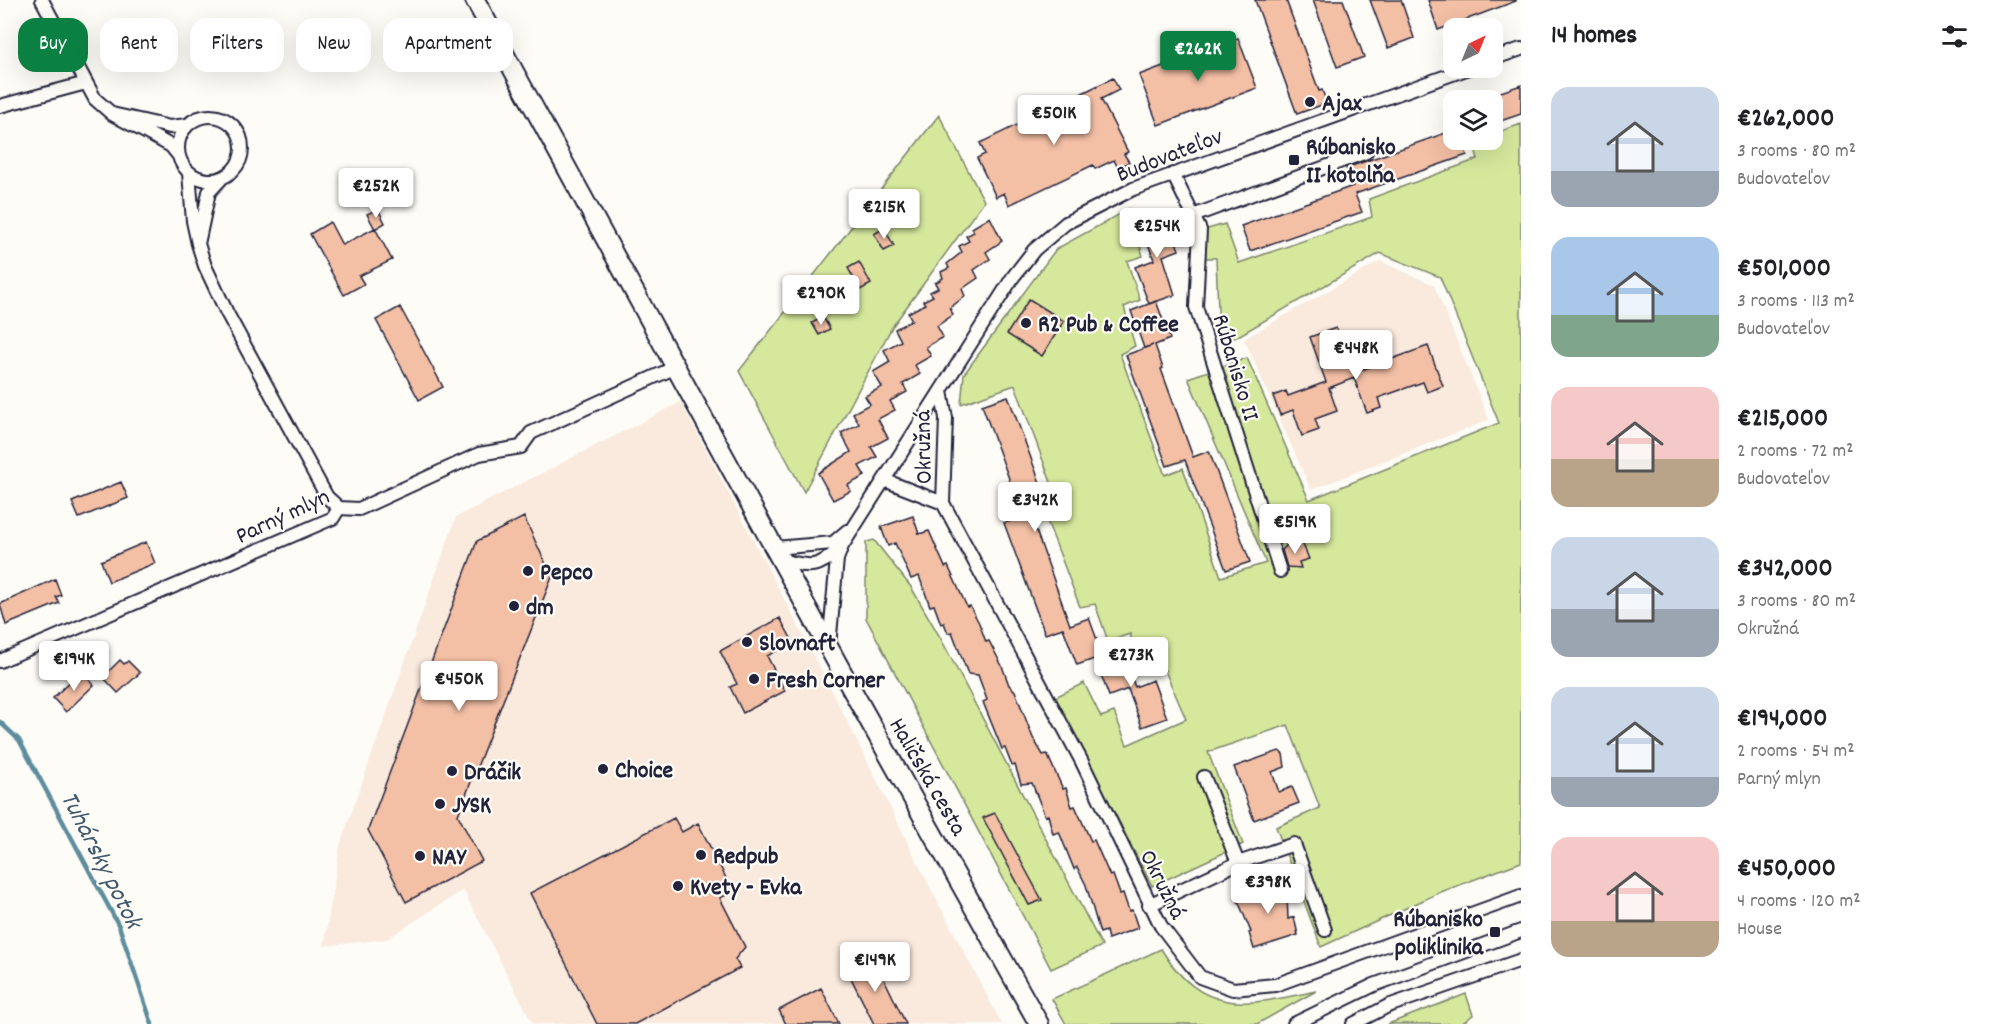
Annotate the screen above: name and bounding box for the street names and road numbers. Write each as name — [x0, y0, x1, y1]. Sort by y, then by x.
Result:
street label: Budovateľov — [1112, 121, 1228, 193]
street label: Rúbanisko II — [1202, 310, 1267, 426]
street label: Okružná — [907, 410, 943, 484]
street label: Parný mlyn — [231, 481, 336, 554]
street label: Haličská cesta — [879, 712, 974, 843]
street label: Okružná — [1129, 845, 1193, 926]

